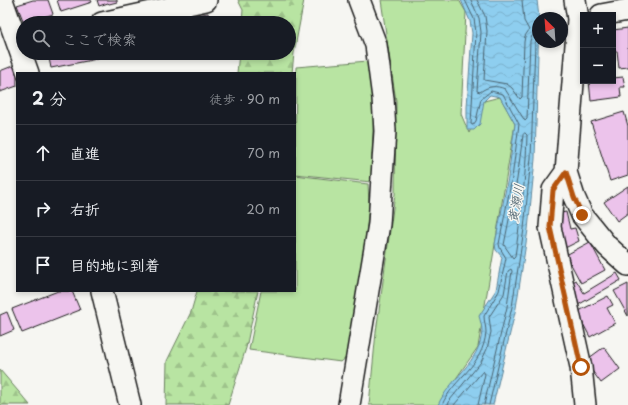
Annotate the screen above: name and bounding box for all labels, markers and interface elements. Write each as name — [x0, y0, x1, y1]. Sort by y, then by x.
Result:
north arrow — [532, 12, 568, 48]
map controls — [580, 12, 616, 84]
button: + — [580, 12, 616, 48]
search box — [16, 16, 296, 60]
icon: search — [30, 27, 52, 49]
text: ここで検索 — [62, 27, 137, 50]
button: − — [580, 48, 616, 84]
text: 2 分 — [32, 85, 66, 111]
text: 徒歩 · 90 m — [209, 89, 280, 108]
text: 直進 — [70, 141, 100, 164]
icon: ahead — [32, 142, 54, 164]
text: 70 m — [247, 143, 280, 162]
water label: 黄瀬川 — [502, 182, 528, 224]
text: 右折 — [70, 197, 100, 220]
icon: right — [32, 198, 54, 220]
text: 20 m — [246, 199, 280, 218]
route end — [573, 206, 591, 224]
text: 目的地に到着 — [70, 253, 160, 276]
icon: arrive — [32, 254, 54, 276]
route start — [572, 358, 590, 376]

